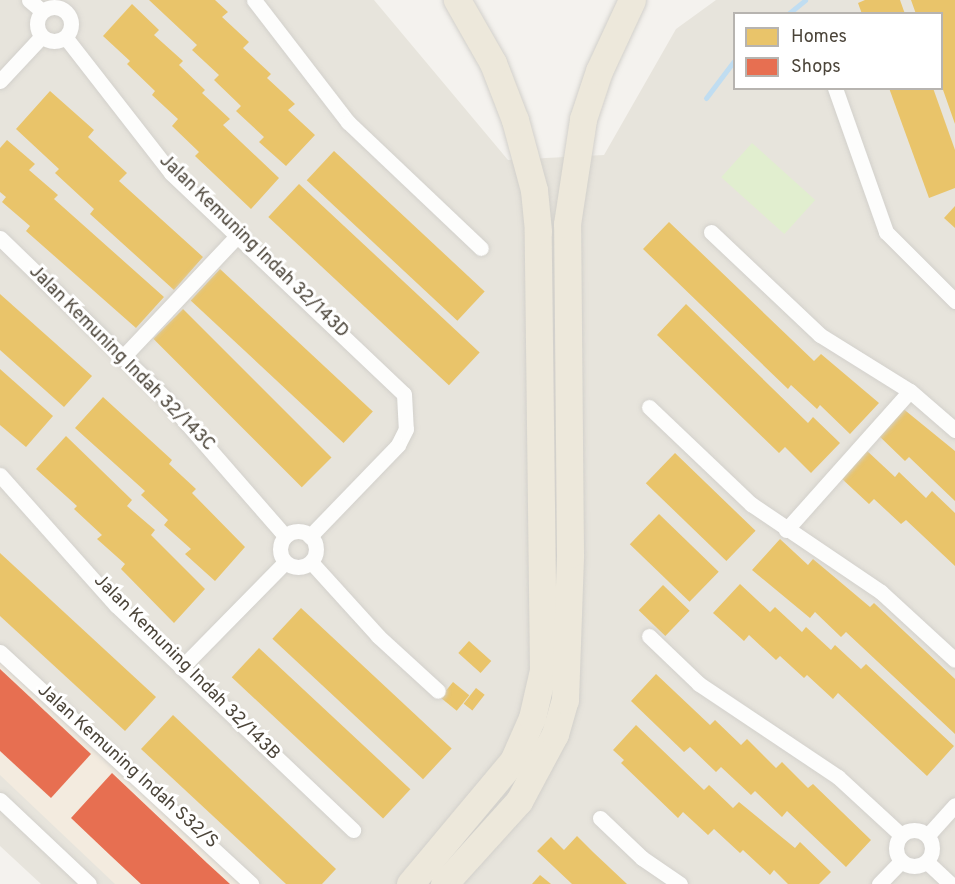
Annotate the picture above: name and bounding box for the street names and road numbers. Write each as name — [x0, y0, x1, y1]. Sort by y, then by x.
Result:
street label: Jalan Kemuning Indah 32/143D — [154, 151, 352, 343]
street label: Jalan Kemuning Indah 32/143C — [24, 262, 218, 456]
street label: Jalan Kemuning Indah 32/143B — [88, 570, 284, 766]
street label: Jalan Kemuning Indah S32/S — [32, 680, 222, 854]

